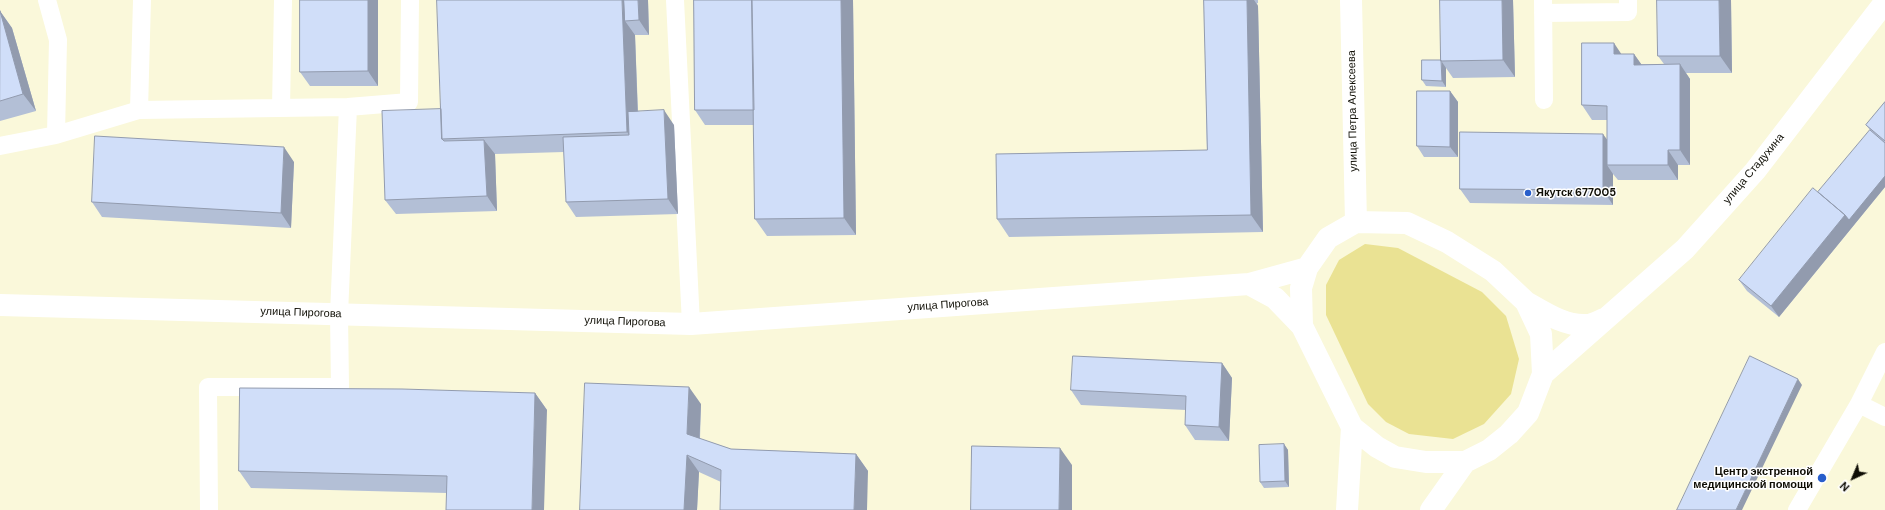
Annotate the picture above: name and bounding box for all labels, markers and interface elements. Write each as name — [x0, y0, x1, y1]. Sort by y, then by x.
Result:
street label: улица Петра Алексеева — [1345, 50, 1361, 172]
street label: улица Стадухина — [1721, 131, 1787, 207]
place label: Якутск 677005 — [1536, 186, 1616, 200]
marker: Якутск 677005 — [1523, 188, 1533, 198]
street label: улица Пирогова — [907, 296, 989, 314]
street label: улица Пирогова — [260, 305, 342, 321]
street label: улица Пирогова — [584, 314, 666, 330]
north arrow — [1833, 458, 1873, 498]
place label: Центр экстренной медицинской помощи — [1693, 465, 1813, 491]
marker: Центр экстренной медицинской помощи — [1816, 472, 1828, 484]
text: N — [1837, 479, 1852, 494]

